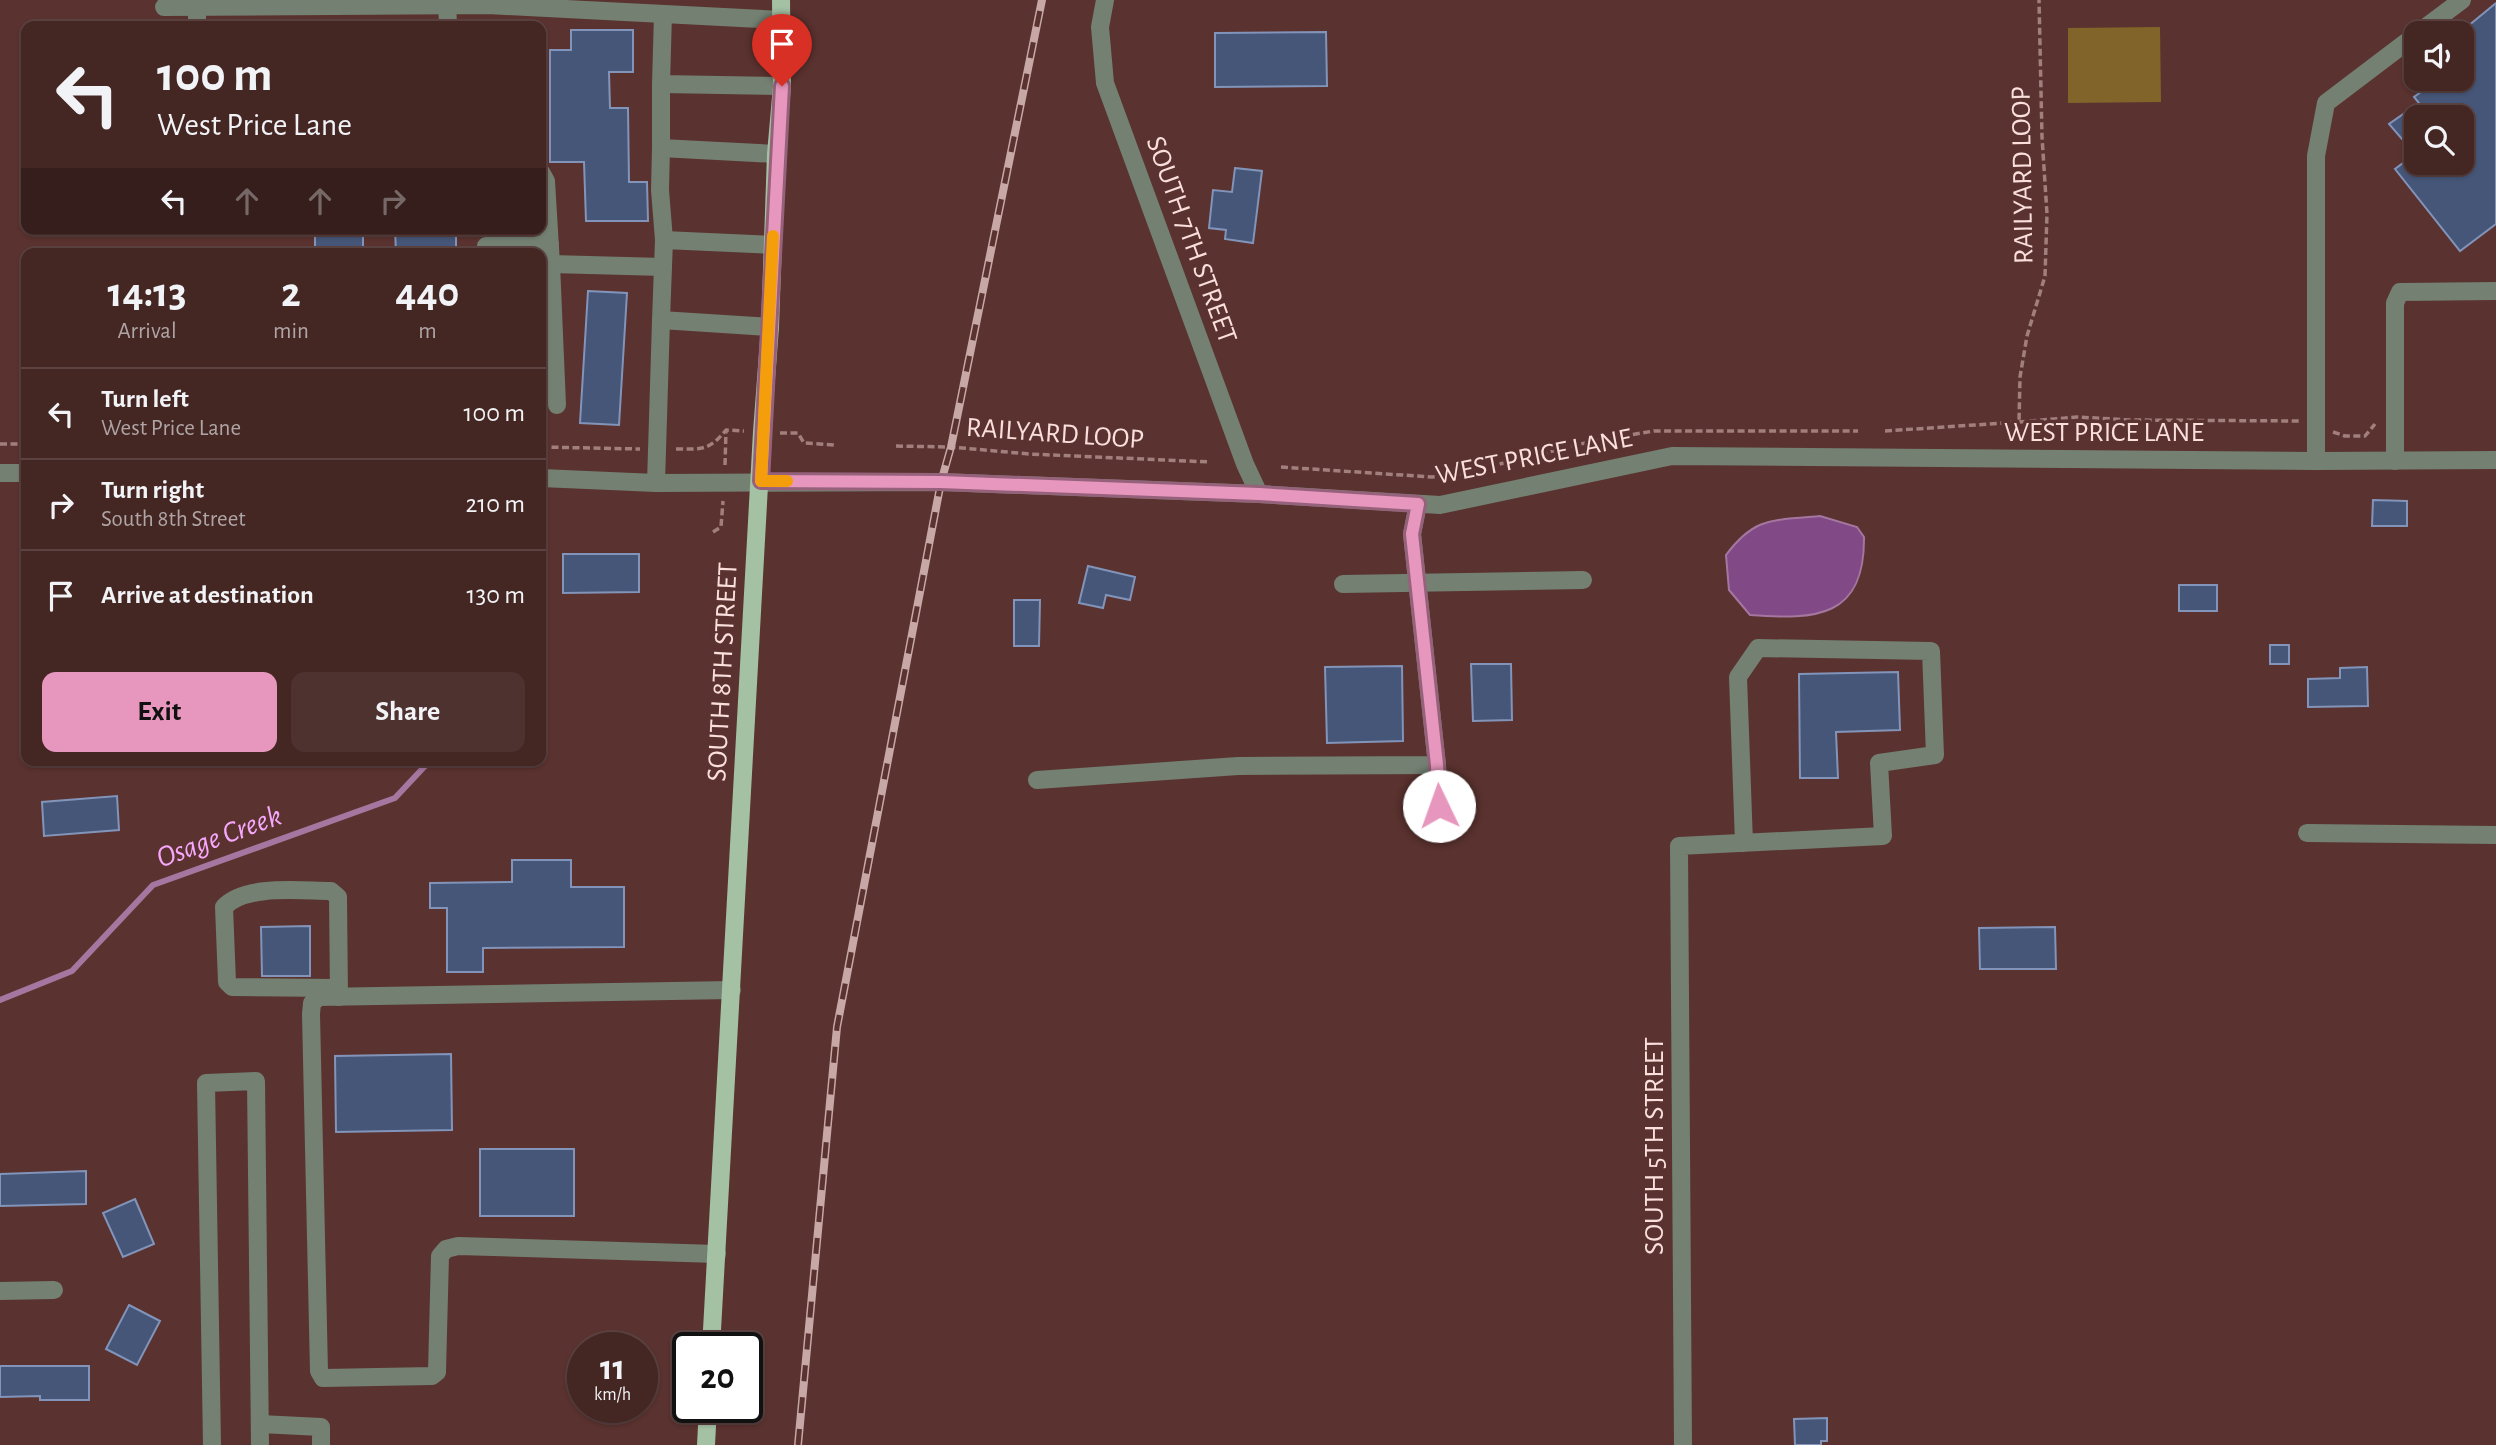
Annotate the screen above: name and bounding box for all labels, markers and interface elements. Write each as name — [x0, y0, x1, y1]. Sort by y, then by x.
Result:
pin — [752, 14, 812, 86]
map controls — [2404, 21, 2474, 175]
button: sound — [2404, 21, 2474, 91]
icon: arrive — [763, 25, 801, 63]
icon: left — [42, 49, 133, 140]
text: 100 m — [157, 51, 273, 100]
street label: RAILYARD LOOP — [2007, 86, 2039, 264]
button: search — [2404, 105, 2474, 175]
text: West Price Lane — [157, 109, 352, 141]
street label: SOUTH 7TH STREET — [1141, 133, 1242, 347]
icon: left — [155, 182, 193, 220]
icon: ahead — [228, 182, 266, 220]
icon: ahead — [301, 182, 339, 220]
icon: right — [374, 182, 412, 220]
text: 14:13 — [107, 272, 187, 314]
text: 2 — [281, 272, 301, 314]
text: 440 — [395, 272, 459, 314]
text: Arrival — [117, 320, 177, 343]
text: min — [273, 320, 309, 343]
text: m — [418, 320, 437, 343]
text: Turn left — [101, 386, 189, 412]
icon: left — [42, 395, 80, 433]
text: 100 m — [464, 400, 525, 426]
street label: RAILYARD LOOP — [965, 414, 1145, 454]
text: West Price Lane — [101, 417, 241, 440]
street label: WEST PRICE LANE — [2004, 419, 2204, 447]
street label: WEST PRICE LANE — [1433, 424, 1635, 490]
text: Turn right — [101, 477, 204, 503]
icon: right — [42, 486, 80, 524]
text: 210 m — [465, 491, 525, 517]
text: South 8th Street — [101, 508, 246, 531]
street label: SOUTH 8TH STREET — [703, 561, 743, 782]
icon: arrive — [42, 577, 80, 615]
text: Arrive at destination — [101, 582, 314, 608]
text: 130 m — [467, 582, 525, 608]
button: Exit — [42, 672, 277, 752]
button: Share — [291, 672, 525, 752]
position arrow — [1402, 769, 1476, 843]
water label: Osage Creek — [152, 801, 286, 873]
street label: SOUTH 5TH STREET — [1641, 1037, 1669, 1255]
speed limit sign: 20 — [672, 1332, 763, 1423]
text: 11 — [600, 1351, 625, 1386]
text: km/h — [594, 1386, 631, 1404]

